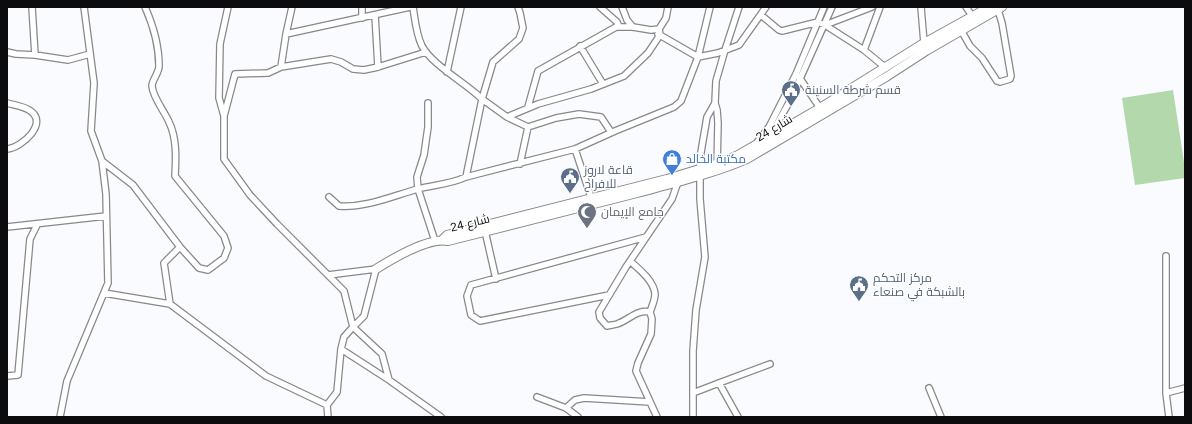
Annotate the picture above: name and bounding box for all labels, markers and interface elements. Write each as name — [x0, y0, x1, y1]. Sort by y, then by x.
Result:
public building icon: قسم شرطة السنينة — [780, 79, 802, 107]
place label: قسم شرطة السنينة — [805, 83, 901, 98]
street label: شارع 24 — [753, 112, 795, 145]
shop icon: مكتبة الخالد — [661, 148, 683, 176]
place label: مكتبة الخالد — [686, 152, 746, 166]
place label: قاعة لاروز للافراح — [583, 163, 633, 192]
public building icon: قاعة لاروز للافراح — [559, 166, 581, 194]
mosque icon: جامع الإيمان — [576, 201, 598, 229]
place label: جامع الإيمان — [601, 205, 664, 220]
street label: شارع 24 — [449, 211, 491, 236]
place label: مركز التحكم بالشبكة في صنعاء — [873, 271, 965, 302]
public building icon: مركز التحكم بالشبكة في صنعاء — [848, 274, 870, 302]

